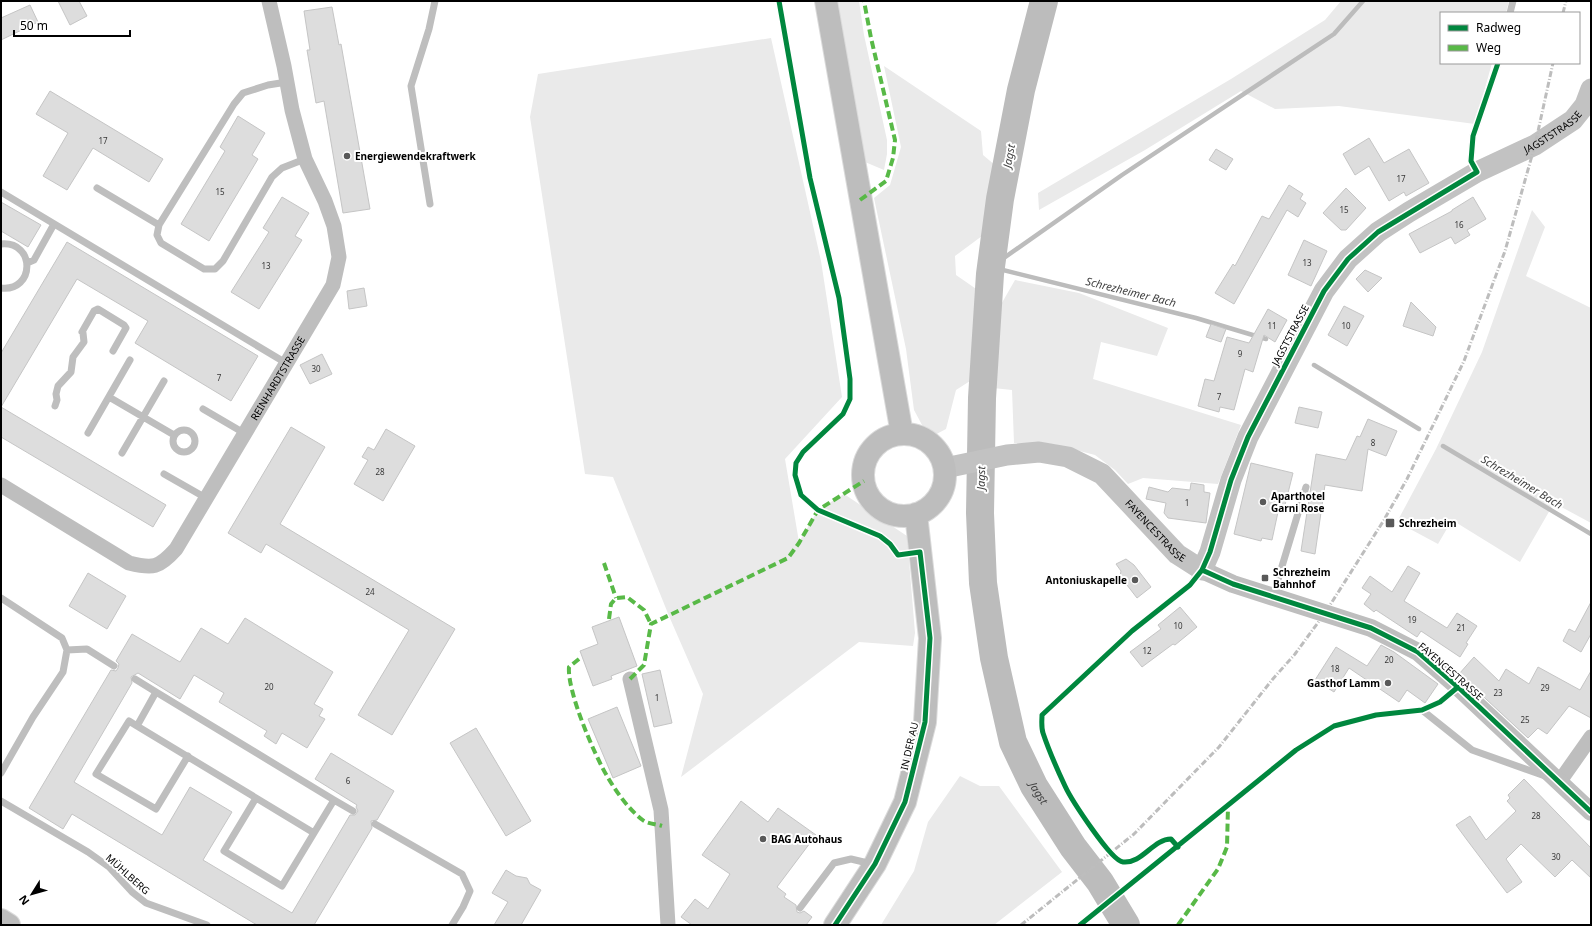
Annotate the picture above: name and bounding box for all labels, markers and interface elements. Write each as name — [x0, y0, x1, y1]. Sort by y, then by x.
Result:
scale bar — [14, 12, 130, 38]
legend — [1440, 12, 1580, 64]
text: 50 m — [20, 17, 48, 34]
text: Radweg — [1476, 19, 1521, 36]
text: Weg — [1476, 39, 1501, 56]
street label: JAGSTSTRASSE — [1521, 108, 1585, 157]
house number: 17 — [98, 135, 108, 146]
water label: Jagst — [998, 142, 1018, 171]
place label: Energiewendekraftwerk — [355, 149, 477, 163]
marker: Energiewendekraftwerk — [342, 151, 352, 161]
house number: 17 — [1396, 173, 1406, 184]
house number: 15 — [215, 186, 225, 197]
house number: 15 — [1339, 204, 1349, 215]
house number: 16 — [1454, 219, 1464, 230]
house number: 13 — [1302, 257, 1312, 268]
house number: 13 — [261, 260, 271, 271]
water label: Schrezheimer Bach — [1084, 273, 1178, 310]
street label: JAGSTSTRASSE — [1268, 302, 1312, 369]
house number: 11 — [1267, 320, 1277, 331]
house number: 10 — [1341, 320, 1351, 331]
street label: REINHARDTSTRASSE — [247, 333, 308, 423]
house number: 9 — [1238, 348, 1243, 359]
house number: 30 — [311, 363, 321, 374]
house number: 7 — [217, 372, 222, 383]
house number: 7 — [1217, 391, 1222, 402]
house number: 8 — [1371, 437, 1376, 448]
water label: Schrezheimer Bach — [1479, 451, 1566, 512]
house number: 28 — [375, 466, 385, 477]
water label: Jagst — [973, 466, 988, 492]
place label: Aparthotel Garni Rose — [1271, 489, 1325, 515]
street label: FAYENCESTRASSE — [1122, 496, 1189, 565]
house number: 1 — [1185, 497, 1189, 508]
marker: Aparthotel Garni Rose — [1258, 497, 1268, 507]
place label: Schrezheim — [1399, 516, 1457, 530]
marker: Schrezheim — [1384, 517, 1396, 529]
place label: Schrezheim Bahnhof — [1273, 565, 1331, 591]
place label: Antoniuskapelle — [1046, 573, 1127, 587]
marker: Schrezheim Bahnhof — [1260, 573, 1270, 583]
marker: Antoniuskapelle — [1130, 575, 1140, 585]
house number: 24 — [365, 586, 375, 597]
house number: 19 — [1407, 614, 1417, 625]
house number: 10 — [1173, 620, 1183, 631]
house number: 21 — [1456, 622, 1466, 633]
street label: FAYENCESTRASSE — [1416, 639, 1486, 703]
house number: 12 — [1142, 645, 1152, 656]
house number: 20 — [1384, 654, 1394, 665]
house number: 18 — [1330, 663, 1340, 674]
place label: Gasthof Lamm — [1307, 676, 1380, 690]
marker: Gasthof Lamm — [1383, 678, 1393, 688]
house number: 20 — [264, 681, 274, 692]
house number: 29 — [1540, 682, 1550, 693]
house number: 23 — [1493, 687, 1503, 698]
house number: 1 — [655, 692, 659, 703]
house number: 25 — [1520, 714, 1530, 725]
street label: IN DER AU — [897, 721, 921, 771]
house number: 6 — [346, 775, 351, 786]
water label: Jagst — [1025, 777, 1052, 807]
house number: 28 — [1531, 810, 1541, 821]
place label: BAG Autohaus — [771, 832, 842, 846]
marker: BAG Autohaus — [758, 834, 768, 844]
street label: MÜHLBERG — [103, 851, 153, 897]
house number: 30 — [1551, 851, 1561, 862]
north arrow — [12, 874, 52, 914]
text: N — [15, 892, 32, 908]

